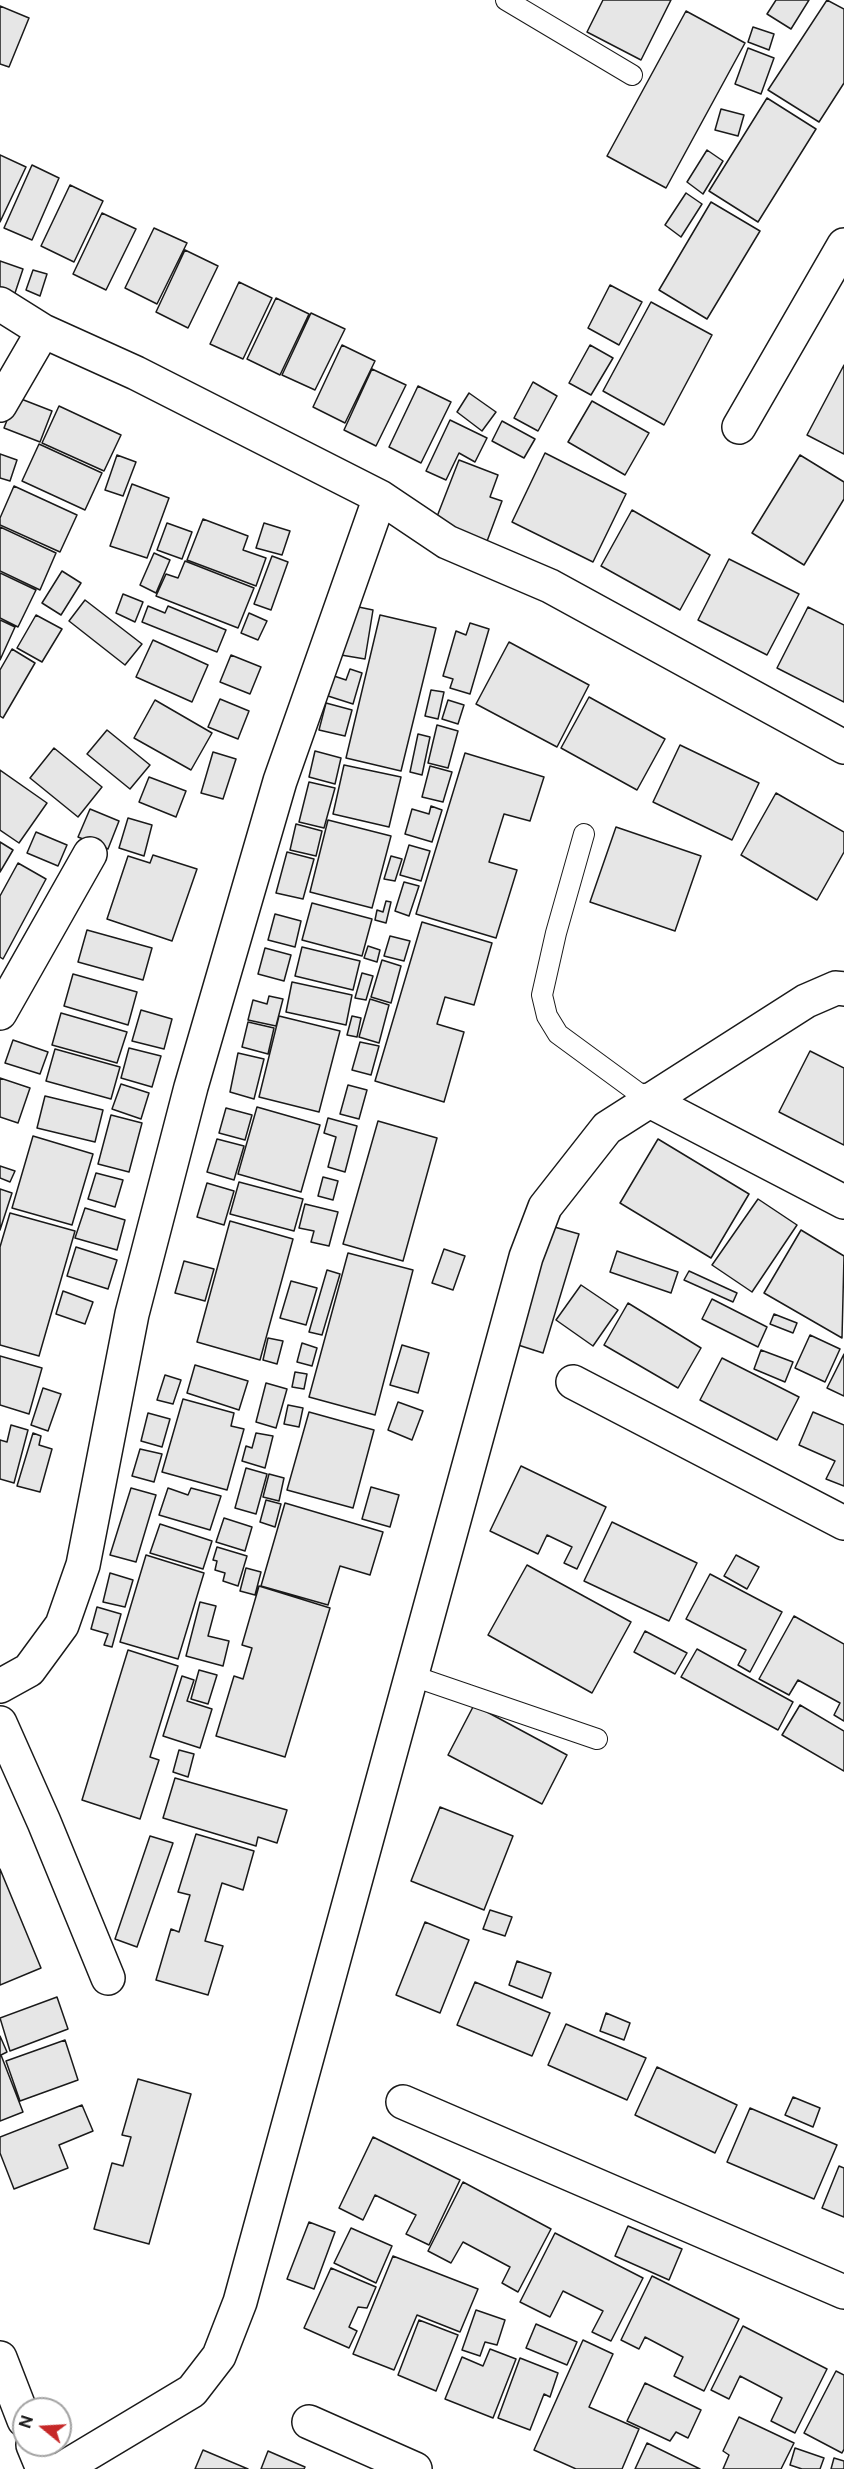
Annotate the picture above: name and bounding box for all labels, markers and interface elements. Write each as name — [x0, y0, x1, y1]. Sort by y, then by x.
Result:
north arrow — [12, 2397, 72, 2457]
text: N — [15, 2413, 37, 2431]

